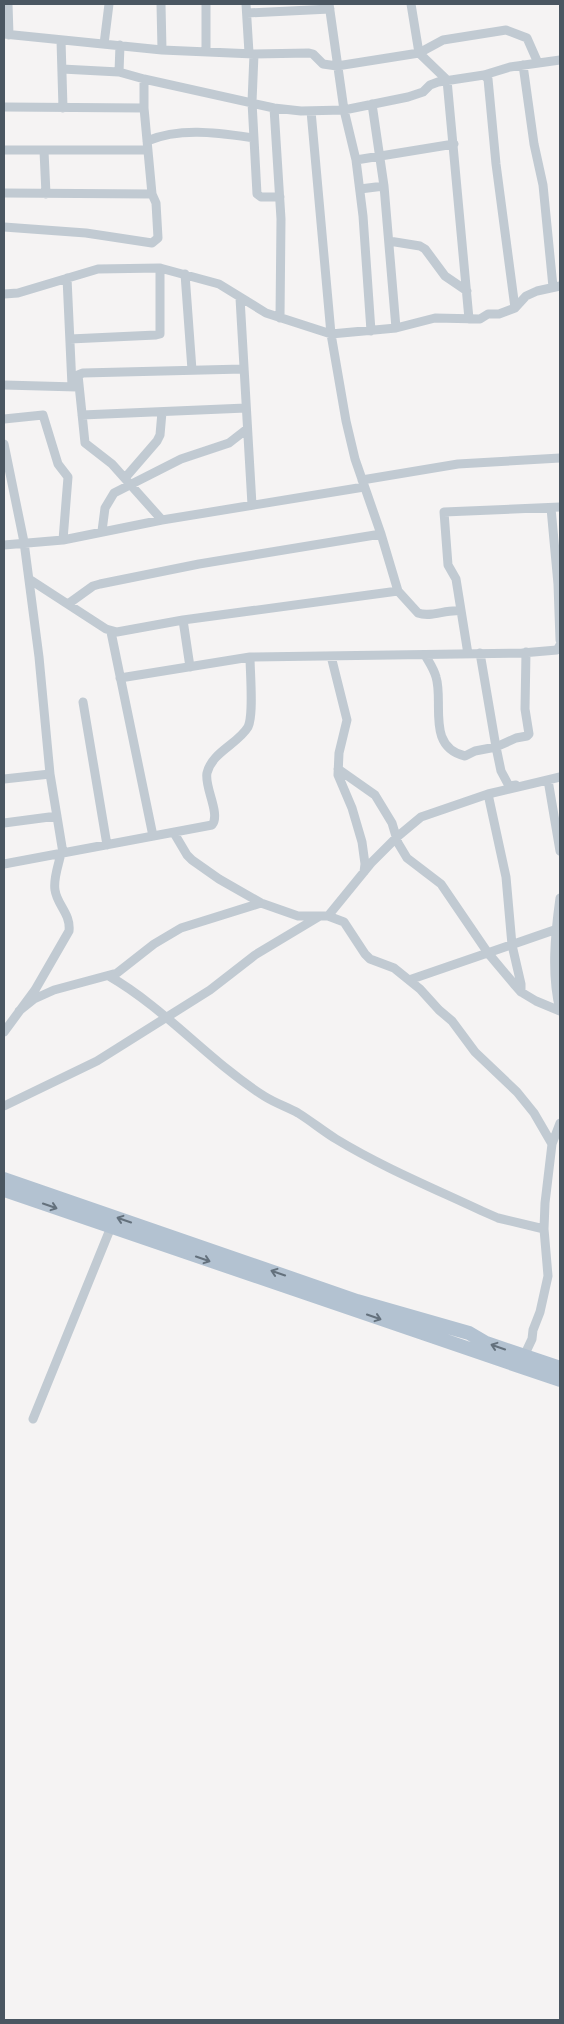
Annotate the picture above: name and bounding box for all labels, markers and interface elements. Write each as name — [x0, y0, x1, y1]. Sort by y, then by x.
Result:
one-way arrow — [42, 1202, 57, 1211]
one-way arrow — [117, 1215, 132, 1224]
one-way arrow — [195, 1255, 211, 1264]
one-way arrow — [270, 1268, 286, 1277]
one-way arrow — [365, 1313, 381, 1323]
one-way arrow — [490, 1342, 506, 1351]

